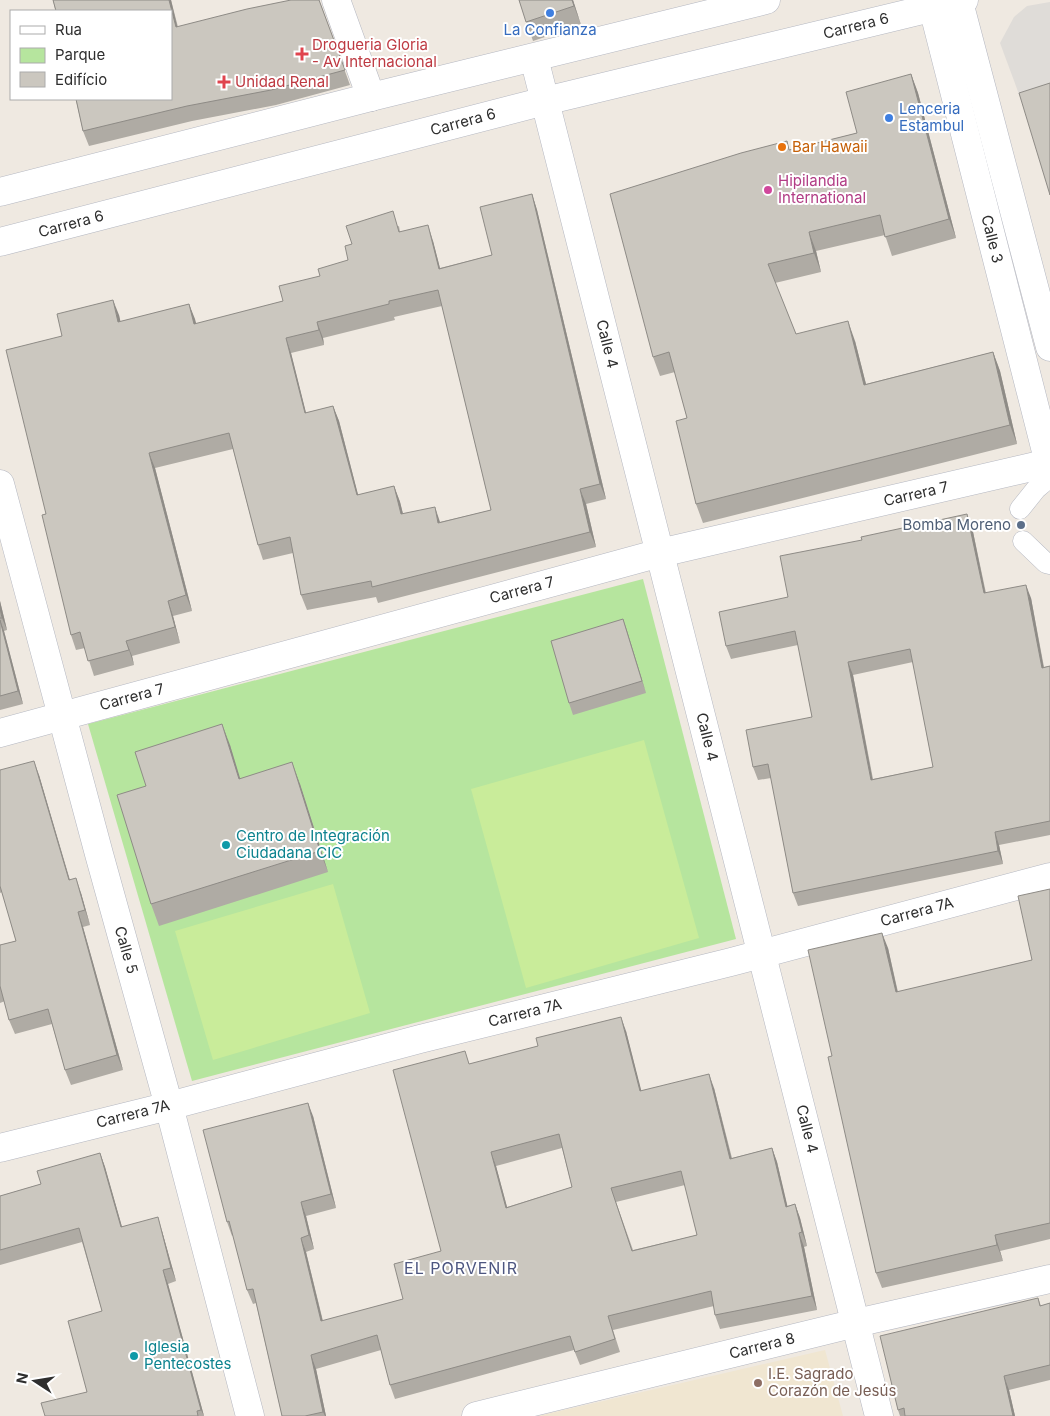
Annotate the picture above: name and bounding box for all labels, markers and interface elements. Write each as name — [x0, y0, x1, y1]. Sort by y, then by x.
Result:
marker: La Confianza — [544, 7, 556, 19]
street label: Carrera 6 — [821, 8, 891, 43]
legend — [10, 10, 172, 100]
text: Rua — [55, 20, 82, 39]
place label: La Confianza — [503, 20, 597, 39]
place label: Drogueria Gloria - Av Internacional — [312, 35, 437, 71]
text: Parque — [55, 45, 105, 64]
marker: Drogueria Gloria - Av Internacional — [296, 48, 308, 60]
text: Edifício — [55, 70, 107, 89]
place label: Unidad Renal — [235, 72, 329, 91]
marker: Unidad Renal — [217, 75, 231, 89]
place label: Lenceria Estambul — [899, 99, 964, 135]
street label: Carrera 6 — [428, 104, 498, 139]
marker: Lenceria Estambul — [883, 112, 895, 124]
place label: Bar Hawaii — [792, 137, 868, 156]
marker: Bar Hawaii — [776, 141, 788, 153]
place label: Hipilandia International — [778, 171, 866, 207]
marker: Hipilandia International — [762, 184, 774, 196]
street label: Carrera 6 — [36, 206, 106, 241]
street label: Calle 3 — [977, 213, 1008, 265]
street label: Calle 4 — [592, 318, 623, 370]
street label: Carrera 7 — [882, 477, 950, 510]
place label: Bomba Moreno — [903, 515, 1011, 534]
marker: Bomba Moreno — [1015, 519, 1027, 531]
street label: Carrera 7 — [487, 572, 556, 607]
street label: Carrera 7 — [97, 679, 166, 714]
street label: Calle 4 — [692, 711, 723, 763]
place label: Centro de Integración Ciudadana CIC — [236, 826, 390, 862]
marker: Centro de Integración Ciudadana CIC — [220, 839, 232, 851]
street label: Carrera 7A — [878, 893, 956, 930]
street label: Calle 5 — [111, 924, 142, 976]
street label: Carrera 7A — [486, 994, 564, 1031]
street label: Carrera 7A — [94, 1095, 172, 1132]
street label: Calle 4 — [792, 1103, 823, 1155]
district label: EL PORVENIR — [404, 1258, 518, 1278]
street label: Carrera 8 — [727, 1328, 797, 1363]
place label: Iglesia Pentecostes — [144, 1337, 232, 1373]
marker: Iglesia Pentecostes — [128, 1350, 140, 1362]
north arrow — [10, 1356, 60, 1406]
place label: I.E. Sagrado Corazón de Jesús — [768, 1364, 896, 1400]
text: N — [12, 1371, 31, 1385]
marker: I.E. Sagrado Corazón de Jesús — [752, 1377, 764, 1389]

